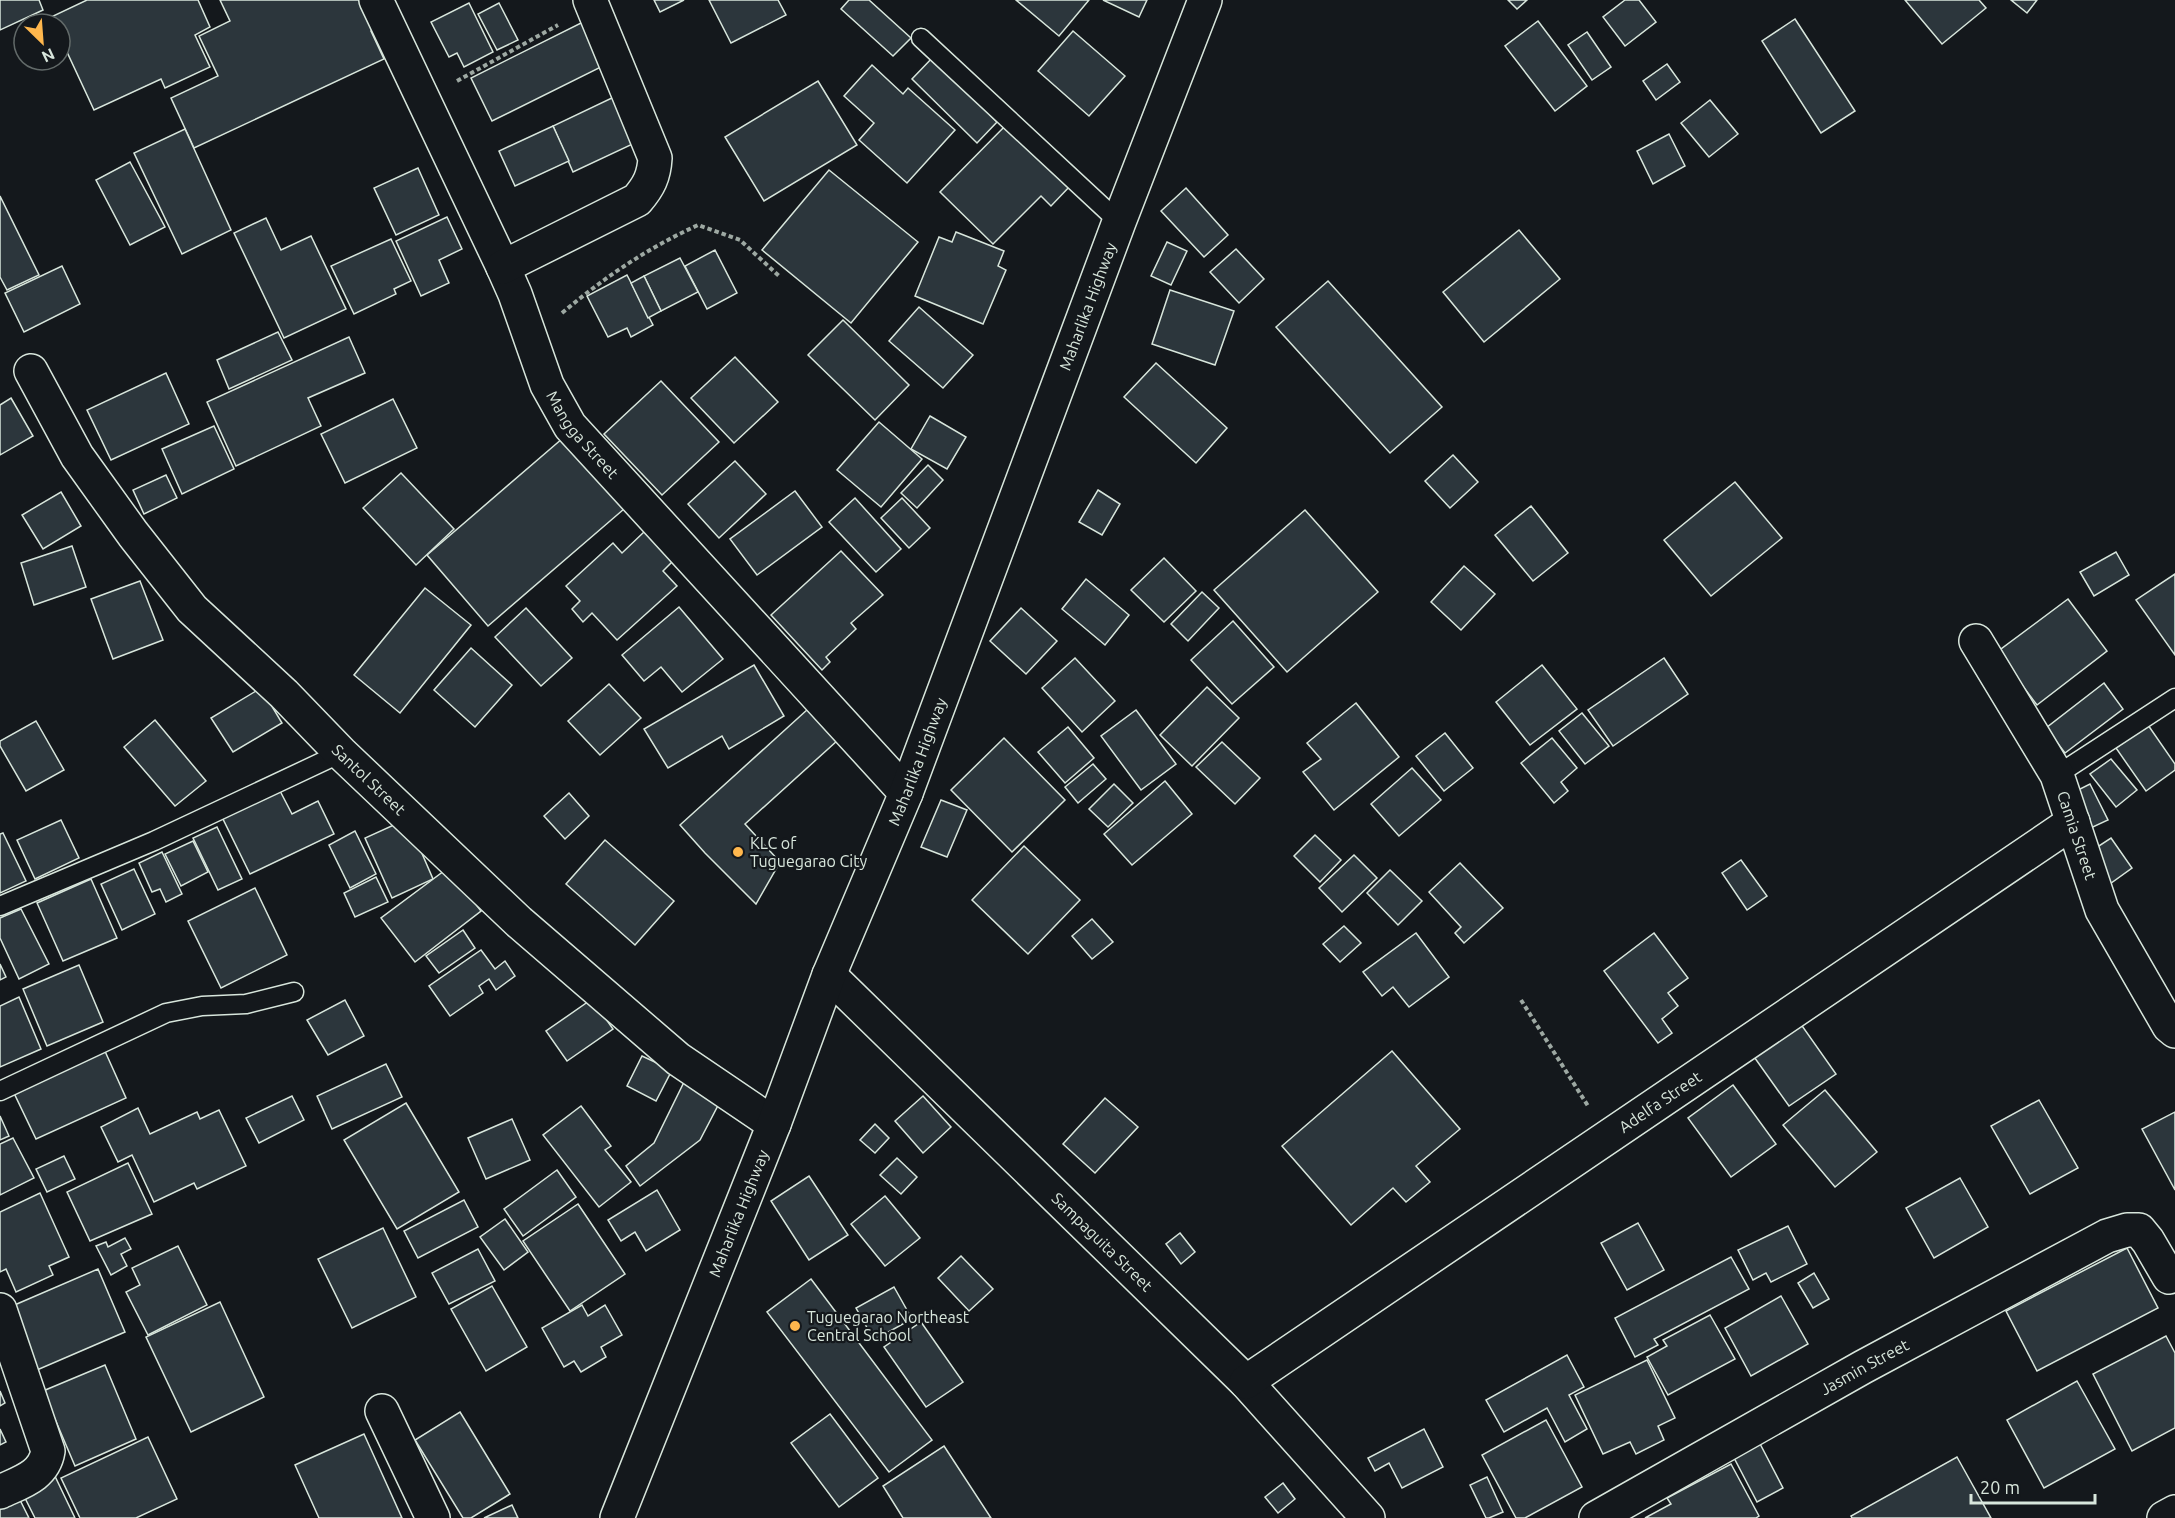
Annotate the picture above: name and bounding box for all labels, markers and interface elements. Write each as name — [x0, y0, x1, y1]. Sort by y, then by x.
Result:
north arrow — [12, 12, 72, 72]
text: N — [39, 45, 58, 66]
street label: Maharlika Highway — [1055, 239, 1120, 373]
street label: Mangga Street — [543, 388, 623, 482]
street label: Maharlika Highway — [884, 695, 950, 828]
street label: Santol Street — [329, 741, 410, 819]
street label: Camia Street — [2054, 788, 2100, 883]
place label: KLC of Tuguegarao City — [750, 834, 867, 870]
marker: KLC of Tuguegarao City — [731, 845, 745, 859]
street label: Adelfa Street — [1615, 1067, 1705, 1136]
street label: Maharlika Highway — [705, 1147, 772, 1280]
street label: Sampaguita Street — [1048, 1189, 1157, 1295]
place label: Tuguegarao Northeast Central School — [807, 1308, 970, 1344]
marker: Tuguegarao Northeast Central School — [788, 1319, 802, 1333]
street label: Jasmin Street — [1817, 1335, 1912, 1398]
scale bar — [1971, 1467, 2096, 1505]
text: 20 m — [1980, 1477, 2020, 1497]

